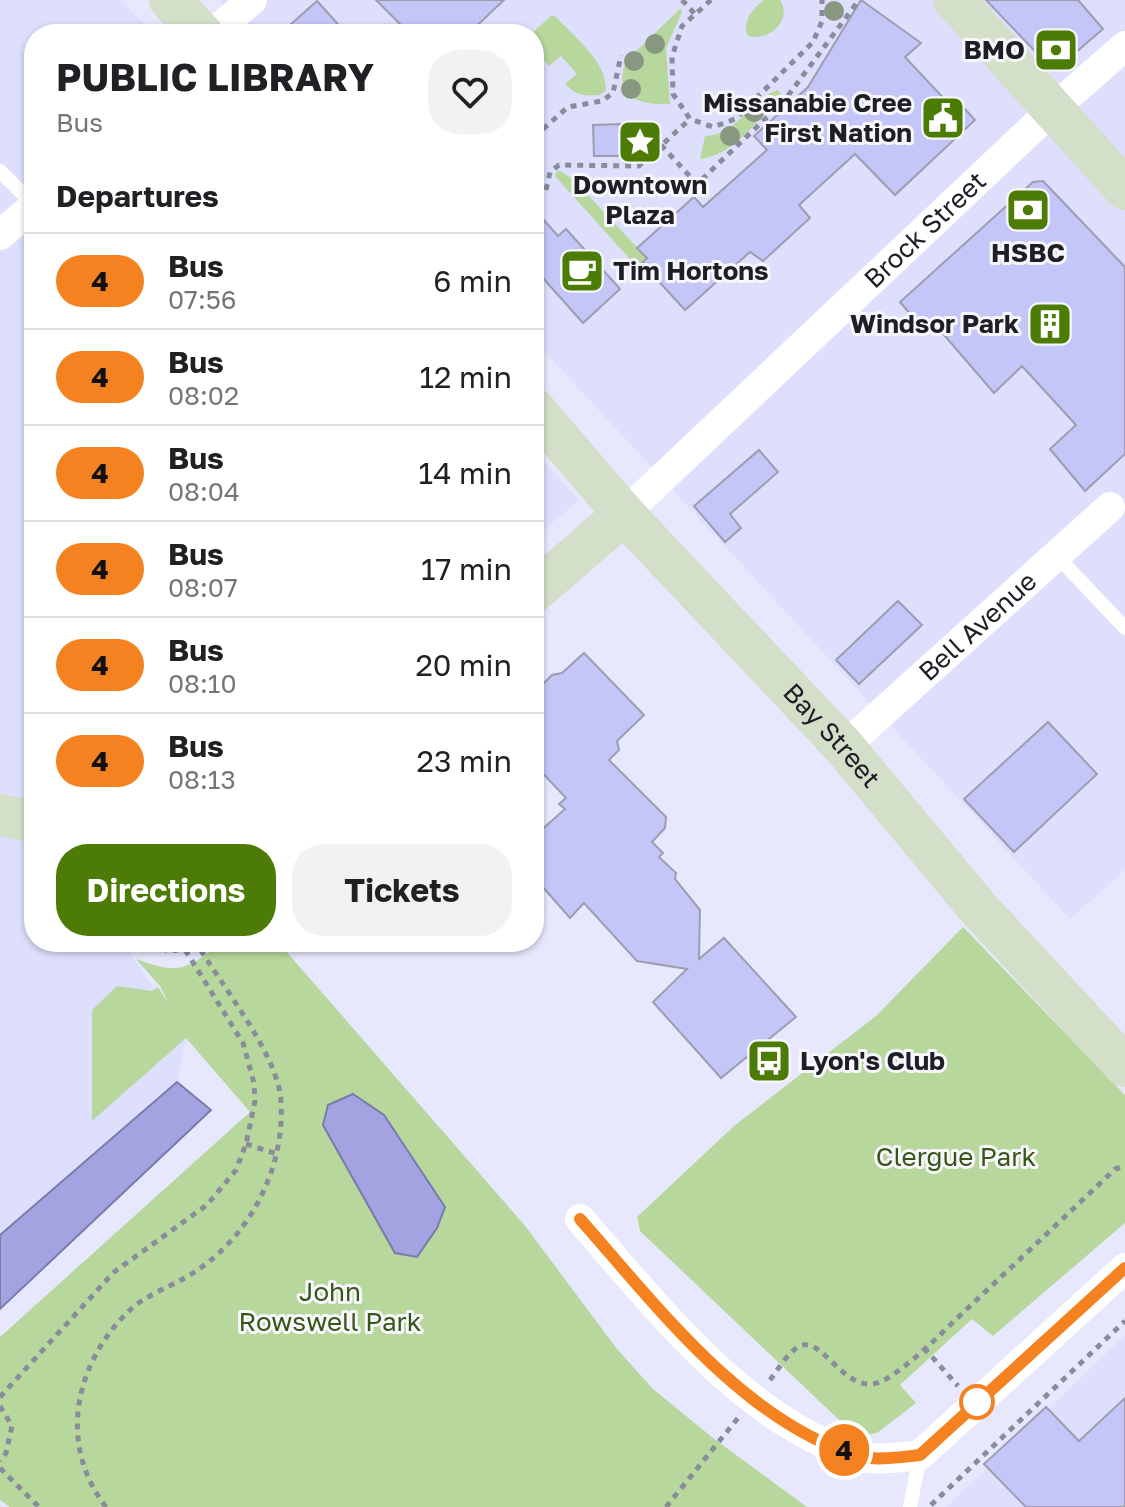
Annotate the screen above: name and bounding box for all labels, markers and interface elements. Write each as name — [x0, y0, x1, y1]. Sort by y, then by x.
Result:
bank icon: BMO — [1032, 26, 1080, 74]
place label: BMO — [964, 34, 1025, 65]
button: heart — [428, 50, 512, 134]
text: PUBLIC LIBRARY — [56, 54, 374, 99]
place label: Missanabie Cree First Nation — [703, 87, 912, 148]
public building icon: Missanabie Cree First Nation — [919, 94, 967, 142]
text: Bus — [56, 107, 103, 138]
place icon: Downtown Plaza — [616, 118, 664, 166]
street label: Brock Street — [858, 165, 992, 294]
place label: Downtown Plaza — [573, 169, 707, 230]
text: Departures — [56, 178, 219, 214]
bank icon: HSBC — [1004, 186, 1052, 234]
place label: HSBC — [991, 237, 1065, 268]
cafe icon: Tim Hortons — [558, 247, 606, 295]
text: Bus — [168, 248, 224, 284]
place label: Tim Hortons — [613, 255, 769, 286]
text: 6 min — [433, 263, 512, 299]
text: 4 — [91, 264, 109, 297]
text: 07:56 — [168, 284, 237, 315]
building icon: Windsor Park — [1026, 300, 1074, 348]
place label: Windsor Park — [850, 308, 1019, 339]
text: Bus — [168, 344, 224, 380]
text: 12 min — [420, 359, 512, 395]
text: 4 — [91, 360, 109, 393]
text: 08:02 — [168, 380, 239, 411]
text: Bus — [168, 440, 224, 476]
text: 14 min — [419, 455, 512, 491]
text: 4 — [91, 456, 109, 489]
text: 08:04 — [168, 476, 240, 507]
text: Bus — [168, 536, 224, 572]
text: 17 min — [421, 551, 512, 587]
text: 4 — [91, 552, 109, 585]
street label: Bell Avenue — [912, 565, 1042, 687]
text: 08:07 — [168, 572, 238, 603]
text: Bus — [168, 632, 224, 668]
text: 20 min — [415, 647, 512, 683]
text: 4 — [91, 648, 109, 681]
text: 08:10 — [168, 668, 237, 699]
street label: Bay Street — [777, 677, 887, 794]
text: Bus — [168, 728, 224, 764]
text: 23 min — [417, 743, 512, 779]
text: 4 — [91, 744, 109, 777]
text: 08:13 — [168, 764, 236, 795]
button: Directions — [56, 844, 276, 936]
button: Tickets — [292, 844, 512, 936]
bus stop icon: Lyon's Club — [745, 1037, 793, 1085]
place label: Lyon's Club — [800, 1045, 945, 1076]
park label: Clergue Park — [876, 1141, 1036, 1172]
park label: John Rowswell Park — [239, 1276, 422, 1337]
unlabelled marker — [960, 1385, 994, 1419]
line badge: 4 — [818, 1424, 870, 1476]
text: 4 — [835, 1433, 853, 1466]

